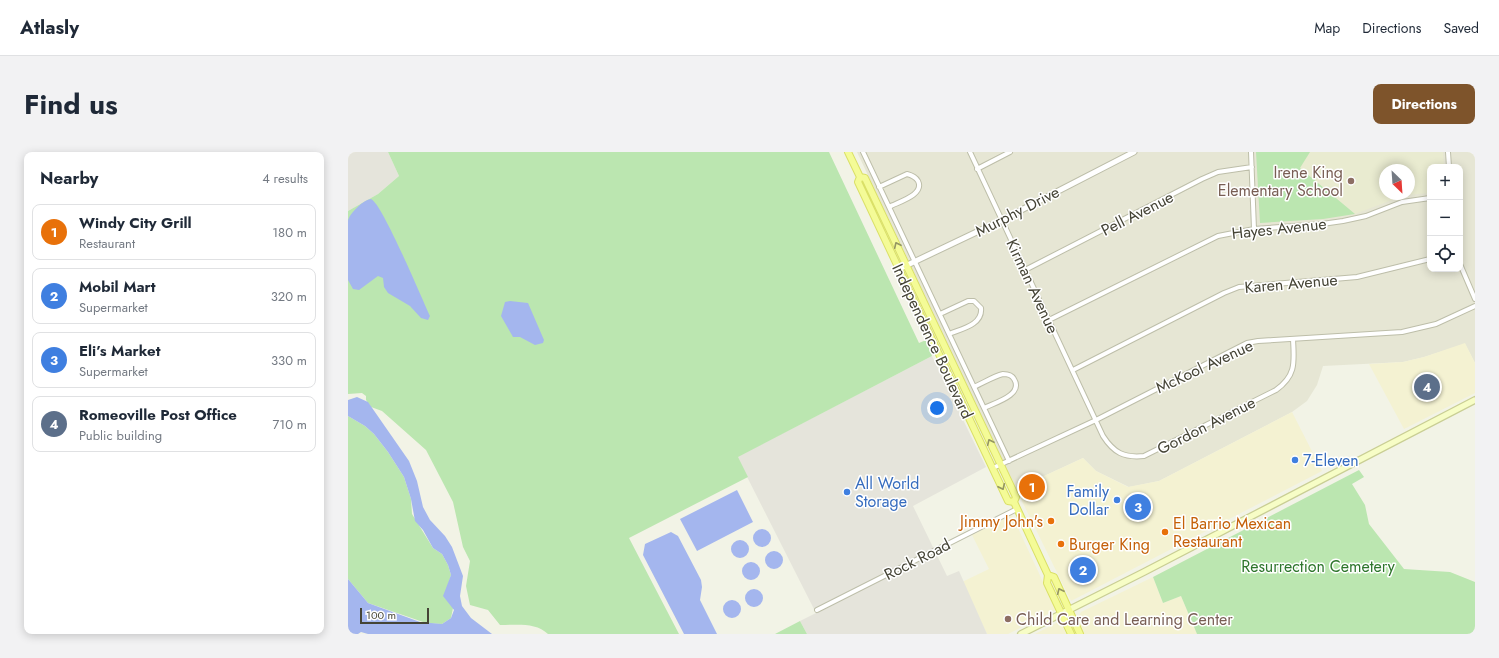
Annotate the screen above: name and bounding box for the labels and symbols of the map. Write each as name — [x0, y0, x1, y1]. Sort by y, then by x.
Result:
place label: Irene King Elementary School — [1218, 161, 1343, 202]
north arrow — [1379, 164, 1415, 200]
marker: Irene King Elementary School — [1346, 176, 1356, 186]
street label: Murphy Drive — [971, 180, 1063, 243]
street label: Pell Avenue — [1097, 185, 1177, 242]
street label: Hayes Avenue — [1231, 212, 1328, 245]
street label: Kirman Avenue — [1001, 235, 1065, 337]
one-way arrow — [894, 241, 902, 249]
street label: Independence Boulevard — [886, 260, 979, 423]
street label: Karen Avenue — [1244, 268, 1339, 299]
street label: McKool Avenue — [1152, 334, 1257, 399]
pin: 4 — [1414, 372, 1440, 402]
street label: Gordon Avenue — [1153, 391, 1259, 460]
your location — [927, 398, 947, 418]
one-way arrow — [987, 439, 995, 446]
place label: 7-Eleven — [1303, 449, 1359, 472]
marker: 7-Eleven — [1290, 455, 1300, 465]
place label: All World Storage — [855, 472, 919, 513]
pin: 1 — [1019, 472, 1045, 502]
place label: Family Dollar — [1066, 480, 1110, 521]
one-way arrow — [997, 483, 1005, 490]
marker: All World Storage — [842, 487, 852, 497]
pin: 3 — [1125, 492, 1151, 522]
marker: Family Dollar — [1112, 495, 1122, 505]
place label: Jimmy John's — [958, 510, 1043, 533]
place label: El Barrio Mexican Restaurant — [1173, 512, 1291, 553]
marker: Jimmy John's — [1046, 516, 1056, 526]
marker: El Barrio Mexican Restaurant — [1160, 527, 1170, 537]
street label: Rock Road — [880, 533, 954, 586]
place label: Burger King — [1069, 533, 1150, 556]
marker: Burger King — [1056, 539, 1066, 549]
pin: 2 — [1070, 555, 1096, 585]
park label: Resurrection Cemetery — [1241, 555, 1396, 578]
one-way arrow — [1057, 587, 1065, 595]
scale bar — [360, 606, 429, 625]
place label: Child Care and Learning Center — [1016, 608, 1233, 631]
marker: Child Care and Learning Center — [1003, 614, 1013, 624]

